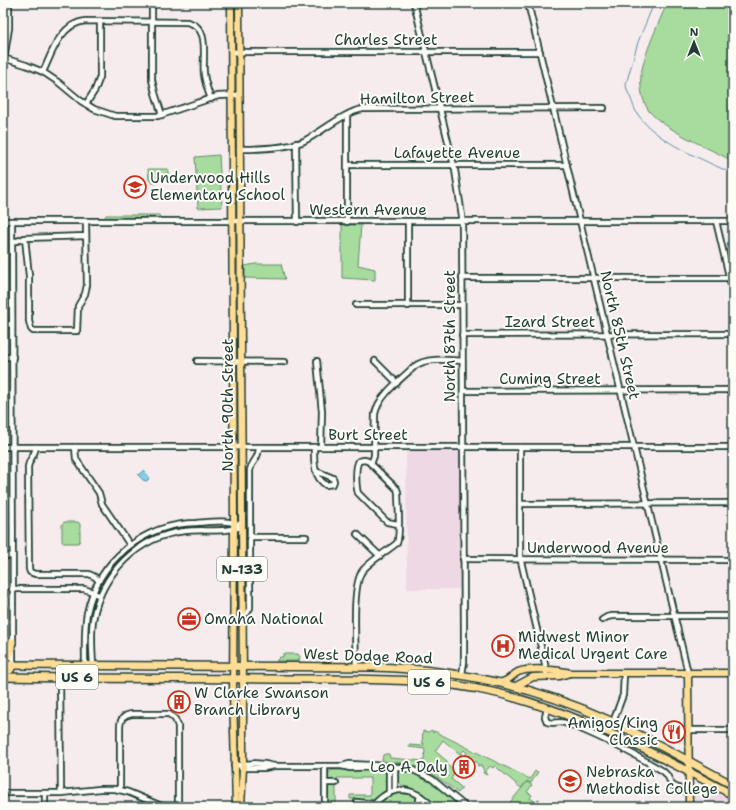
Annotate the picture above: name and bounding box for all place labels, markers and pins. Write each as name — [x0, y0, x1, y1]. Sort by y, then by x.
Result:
place label: Underwood Hills Elementary School — [150, 168, 286, 205]
school or university icon: Underwood Hills Elementary School — [122, 174, 148, 200]
office icon: Omaha National — [176, 606, 202, 632]
place label: Omaha National — [204, 609, 324, 629]
place label: Midwest Minor Medical Urgent Care — [518, 627, 668, 664]
hospital icon: Midwest Minor Medical Urgent Care — [490, 633, 516, 659]
place label: W Clarke Swanson Branch Library — [194, 683, 329, 720]
building icon: W Clarke Swanson Branch Library — [166, 689, 192, 715]
place label: Amigos/King Classic — [567, 713, 658, 750]
restaurant icon: Amigos/King Classic — [661, 719, 687, 745]
building icon: Leo A Daly — [451, 754, 477, 780]
place label: Leo A Daly — [370, 757, 448, 777]
place label: Nebraska Methodist College — [586, 762, 718, 799]
school or university icon: Nebraska Methodist College — [557, 768, 583, 794]

